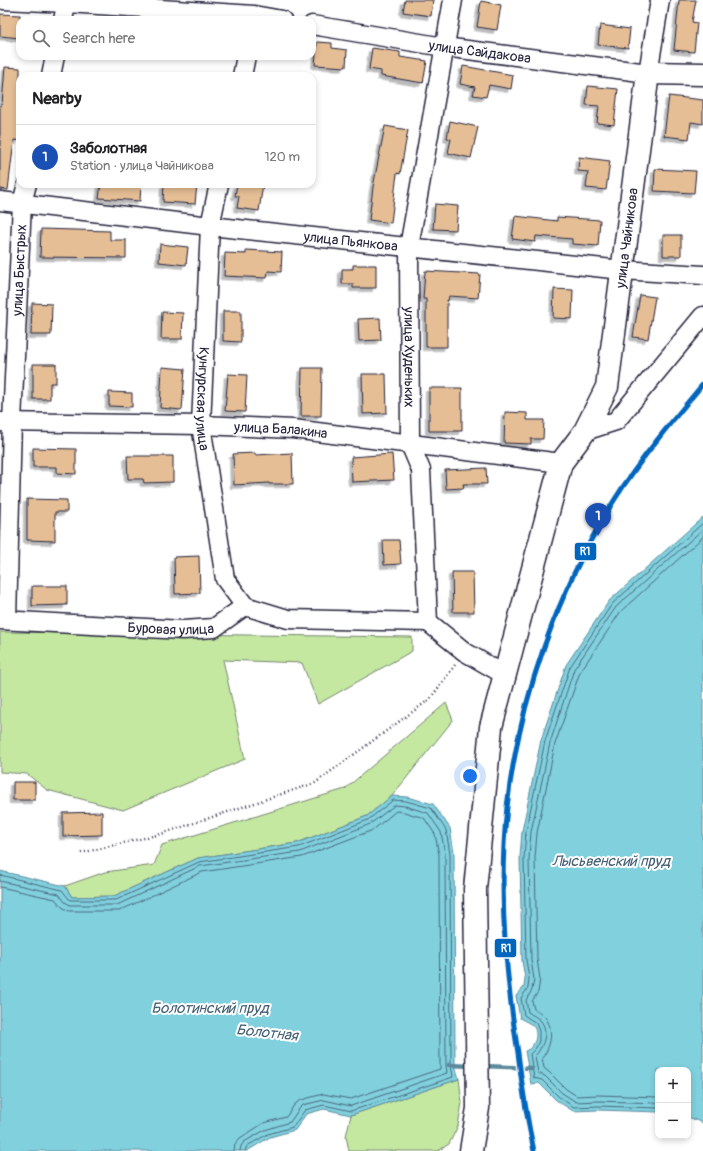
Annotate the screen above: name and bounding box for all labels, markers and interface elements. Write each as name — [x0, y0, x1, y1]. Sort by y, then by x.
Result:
search box — [16, 16, 316, 60]
icon: search — [30, 27, 52, 49]
text: Search here — [62, 29, 135, 48]
street label: улица Сайдакова — [427, 36, 532, 67]
text: Nearby — [32, 88, 81, 109]
text: Заболотная — [70, 139, 147, 158]
text: 1 — [42, 149, 48, 165]
text: 120 m — [264, 149, 300, 165]
text: Station · улица Чайникова — [70, 158, 214, 174]
street label: улица Чайникова — [611, 187, 641, 290]
street label: улица Быстрых — [8, 224, 30, 317]
street label: улица Пьянкова — [302, 227, 399, 255]
street label: улица Худеньких — [401, 306, 418, 407]
street label: Кунгурская улица — [192, 347, 213, 452]
street label: улица Балакина — [233, 418, 329, 442]
pin: 1 — [585, 503, 611, 536]
line badge: R1 — [574, 542, 597, 561]
text: R1 — [580, 545, 590, 558]
street label: Буровая улица — [127, 618, 214, 639]
your location — [460, 766, 480, 786]
water label: Лысьвенский пруд — [552, 852, 672, 871]
line badge: R1 — [494, 938, 517, 958]
text: R1 — [501, 942, 511, 955]
water label: Болотинский пруд — [151, 999, 271, 1018]
water label: Болотная — [235, 1020, 301, 1046]
map controls — [655, 1067, 691, 1139]
button: + — [655, 1067, 691, 1103]
button: − — [655, 1103, 691, 1139]

